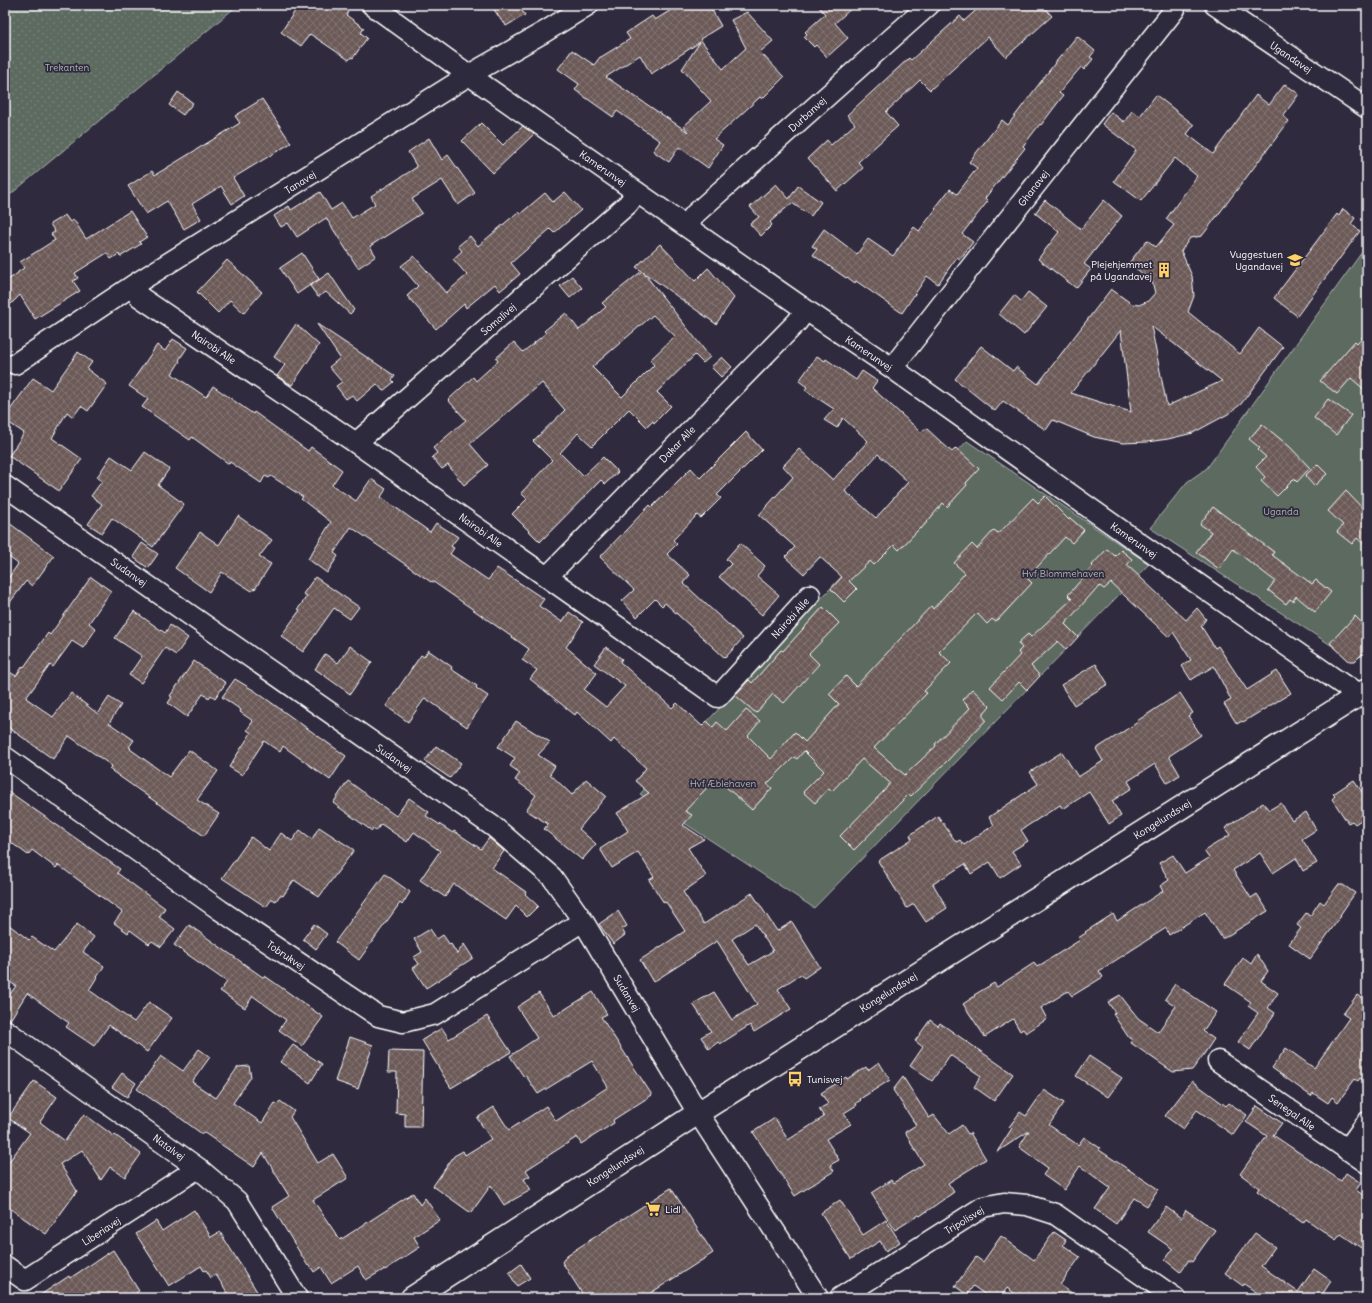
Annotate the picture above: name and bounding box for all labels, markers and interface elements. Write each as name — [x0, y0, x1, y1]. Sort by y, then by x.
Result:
street label: Ugandavej — [1267, 39, 1314, 76]
park label: Trekanten — [45, 61, 90, 74]
street label: Durbanvej — [786, 94, 829, 135]
street label: Kamerunvej — [577, 148, 629, 189]
street label: Ghanavej — [1015, 167, 1052, 209]
street label: Tanavej — [282, 168, 318, 197]
place label: Vuggestuen Ugandavej — [1230, 248, 1283, 273]
school or university icon: Vuggestuen Ugandavej — [1286, 251, 1304, 269]
place label: Plejehjemmet på Ugandavej — [1090, 258, 1153, 283]
building icon: Plejehjemmet på Ugandavej — [1155, 261, 1173, 279]
street label: Somalivej — [478, 300, 519, 338]
street label: Nairobi Alle — [189, 328, 238, 367]
street label: Kamerunvej — [843, 333, 895, 374]
street label: Dakar Alle — [657, 423, 698, 466]
park label: Uganda — [1263, 505, 1299, 518]
street label: Nairobi Alle — [456, 511, 505, 550]
street label: Kamerunvej — [1108, 520, 1160, 561]
street label: Sudanvej — [108, 555, 149, 590]
park label: Hvf Blommehaven — [1022, 567, 1104, 580]
street label: Nairobi Alle — [769, 595, 812, 642]
street label: Sudanvej — [373, 741, 414, 776]
park label: Hvf Æblehaven — [690, 777, 757, 790]
street label: Kongelundsvej — [1131, 797, 1193, 842]
street label: Tobrukvej — [264, 938, 307, 973]
street label: Kongelundsvej — [857, 970, 919, 1015]
street label: Sudanvej — [610, 972, 643, 1014]
bus stop icon: Tunisvej — [786, 1070, 804, 1088]
place label: Tunisvej — [807, 1073, 842, 1086]
street label: Senegal Alle — [1266, 1091, 1318, 1133]
street label: Natalvej — [150, 1131, 187, 1163]
street label: Kongelundsvej — [584, 1143, 646, 1190]
supermarket icon: Lidl — [644, 1200, 662, 1218]
place label: Lidl — [665, 1203, 681, 1216]
street label: Tripolisvej — [942, 1204, 986, 1237]
street label: Liberiavej — [80, 1214, 123, 1249]

